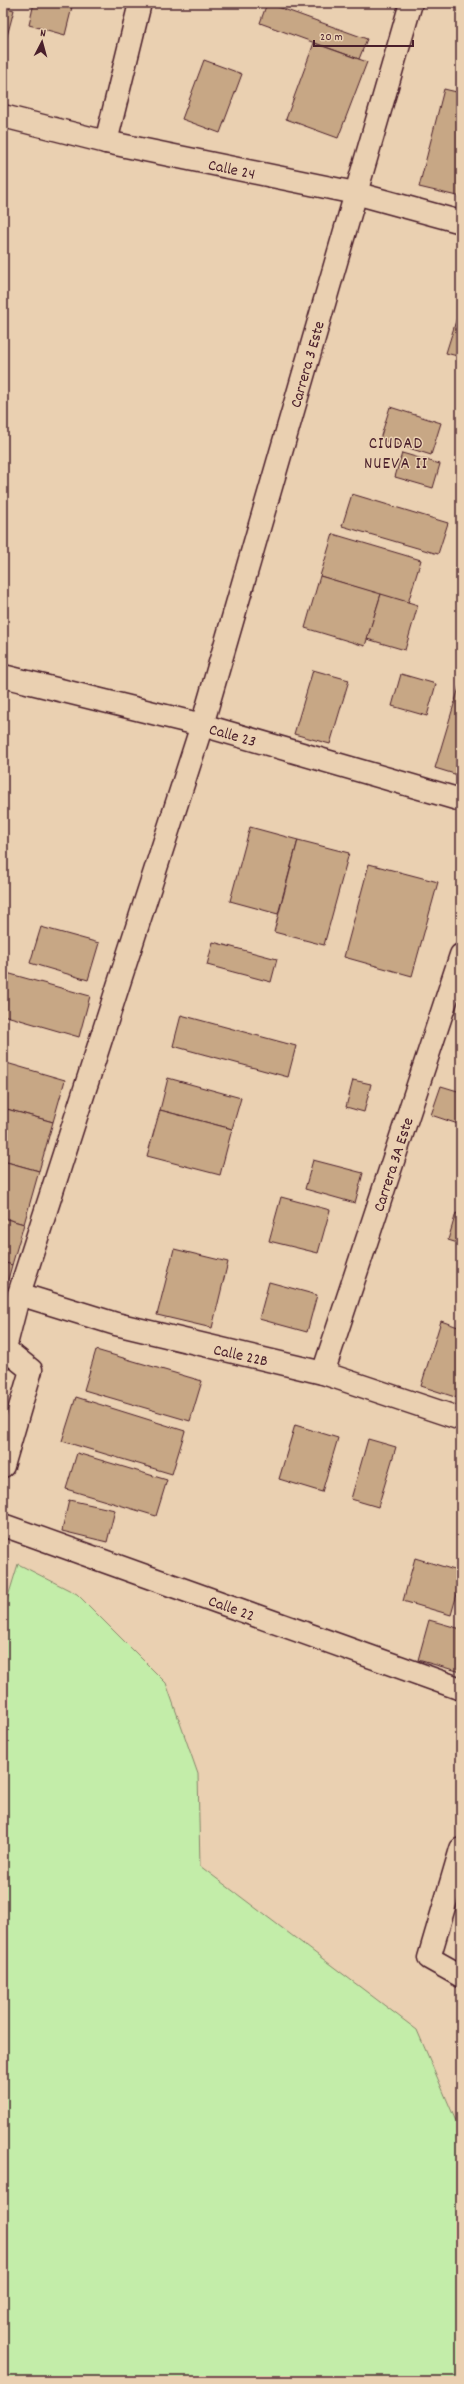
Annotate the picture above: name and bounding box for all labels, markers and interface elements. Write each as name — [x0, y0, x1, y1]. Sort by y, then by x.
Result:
north arrow — [22, 22, 62, 62]
scale bar — [314, 22, 413, 48]
text: N — [39, 26, 47, 42]
text: 20 m — [320, 29, 343, 46]
street label: Calle 24 — [206, 154, 257, 187]
street label: Carrera 3 Este — [285, 319, 332, 411]
district label: CIUDAD NUEVA II — [364, 433, 428, 477]
street label: Calle 23 — [206, 719, 258, 754]
street label: Carrera 3A Este — [368, 1115, 420, 1215]
street label: Calle 22B — [211, 1339, 270, 1374]
street label: Calle 22 — [205, 1590, 257, 1628]

